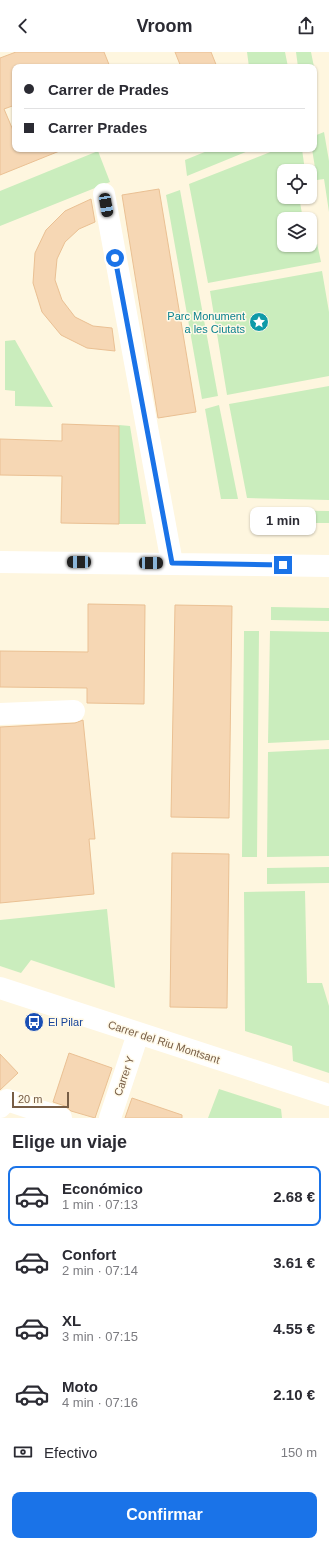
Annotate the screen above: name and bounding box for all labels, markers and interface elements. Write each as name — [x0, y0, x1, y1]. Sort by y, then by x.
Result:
icon: back — [12, 15, 34, 37]
icon: share — [295, 15, 317, 37]
text: Vroom — [136, 16, 193, 36]
text: Carrer de Prades — [48, 81, 169, 98]
text: Carrer Prades — [48, 119, 147, 136]
map controls — [277, 164, 317, 252]
button: locate — [277, 164, 317, 204]
car — [98, 192, 114, 218]
button: layers — [277, 212, 317, 252]
route start — [106, 249, 124, 267]
place label: Parc Monument a les Ciutats — [167, 310, 245, 335]
place icon: Parc Monument a les Ciutats — [248, 311, 270, 333]
callout: 1 min — [250, 507, 316, 535]
text: 1 min — [266, 513, 300, 528]
car — [67, 556, 91, 568]
route end — [274, 556, 292, 574]
car — [139, 557, 163, 569]
bus stop icon: El Pilar — [23, 1011, 45, 1033]
place label: El Pilar — [48, 1016, 83, 1028]
street label: Carrer del Riu Montsant — [107, 1018, 221, 1066]
street label: Carrer Y — [112, 1054, 137, 1098]
scale bar — [12, 1090, 69, 1109]
text: 20 m — [18, 1093, 42, 1105]
text: Elige un viaje — [12, 1132, 127, 1152]
icon: car — [14, 1178, 50, 1214]
text: Económico — [62, 1180, 143, 1197]
text: 2.68 € — [273, 1188, 315, 1205]
text: 1 min · 07:13 — [62, 1197, 138, 1212]
icon: car — [14, 1244, 50, 1280]
text: Confort — [62, 1246, 116, 1263]
text: 3.61 € — [273, 1254, 315, 1271]
text: 2 min · 07:14 — [62, 1263, 138, 1278]
icon: car — [14, 1310, 50, 1346]
text: XL — [62, 1312, 81, 1329]
text: 4.55 € — [273, 1320, 315, 1337]
text: 3 min · 07:15 — [62, 1329, 138, 1344]
icon: car — [14, 1376, 50, 1412]
text: Moto — [62, 1378, 98, 1395]
text: 2.10 € — [273, 1386, 315, 1403]
text: 4 min · 07:16 — [62, 1395, 138, 1410]
icon: cash — [12, 1441, 34, 1463]
text: Efectivo — [44, 1444, 97, 1461]
text: 150 m — [281, 1445, 317, 1460]
button: Confirmar — [12, 1492, 317, 1538]

